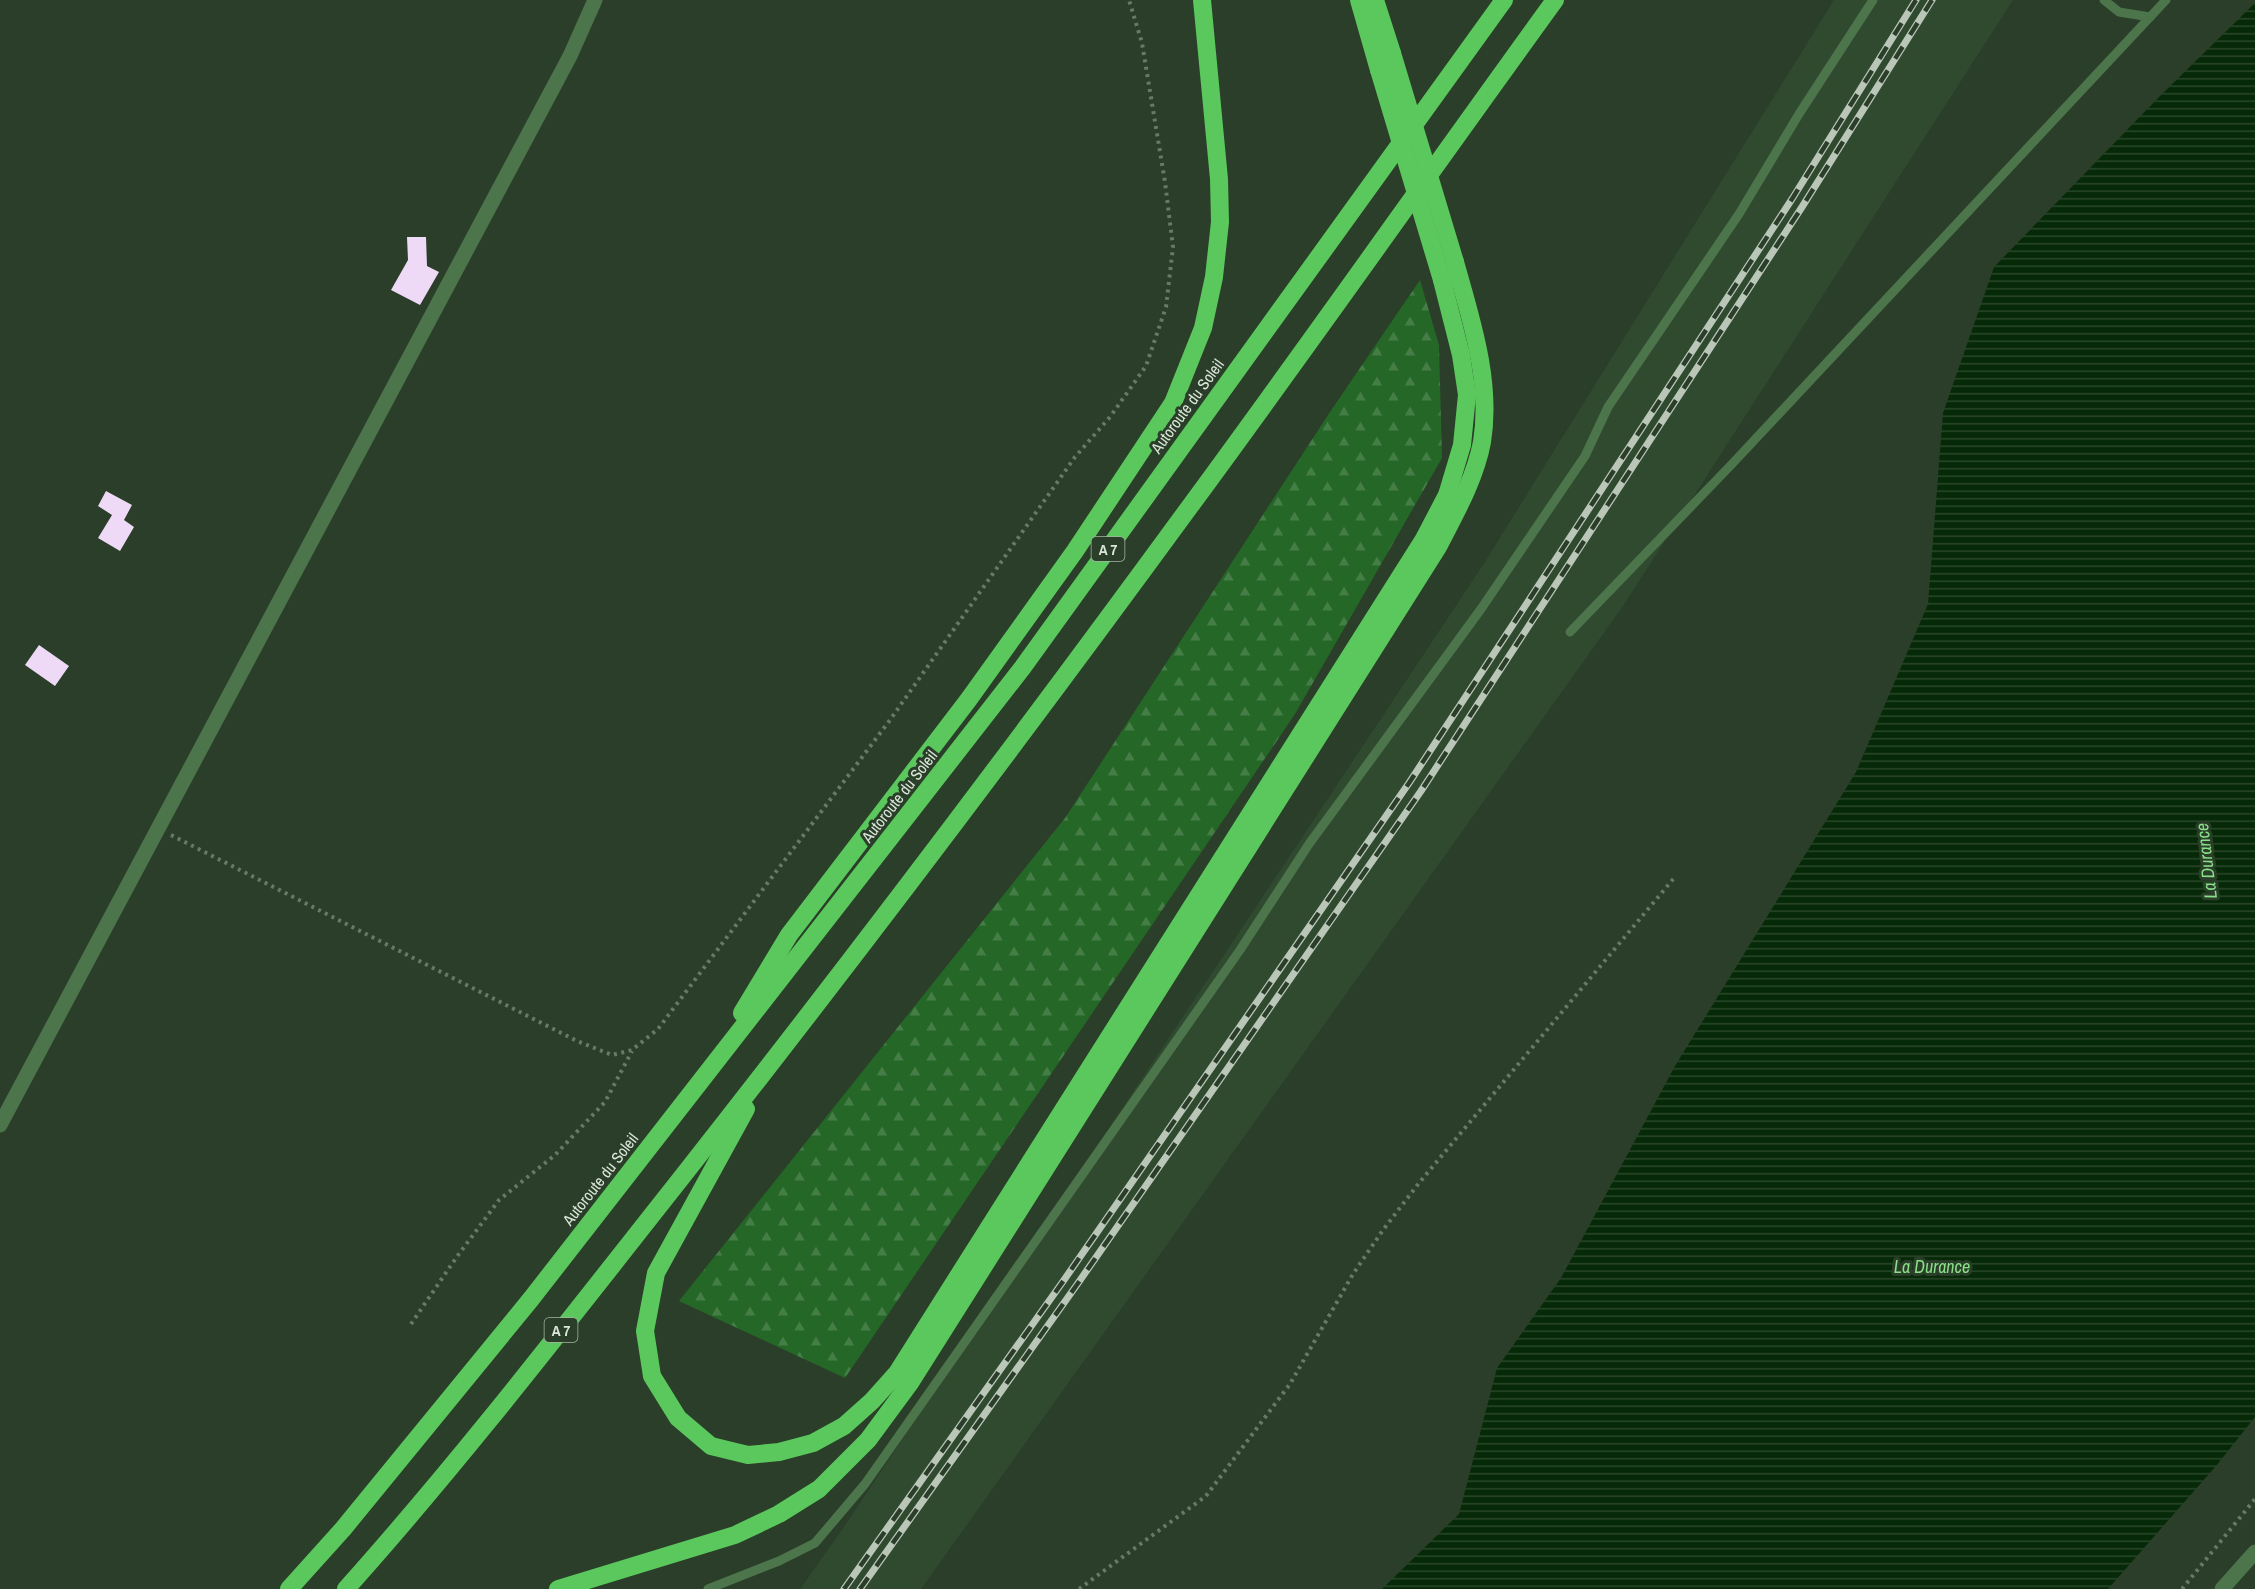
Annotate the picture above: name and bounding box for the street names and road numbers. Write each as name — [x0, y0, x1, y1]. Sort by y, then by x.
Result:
street label: Autoroute du Soleil — [1145, 354, 1229, 458]
road number: A 7 — [1092, 537, 1124, 561]
street label: Autoroute du Soleil — [855, 745, 942, 848]
street label: Autoroute du Soleil — [556, 1128, 643, 1231]
road number: A 7 — [544, 1318, 578, 1342]

